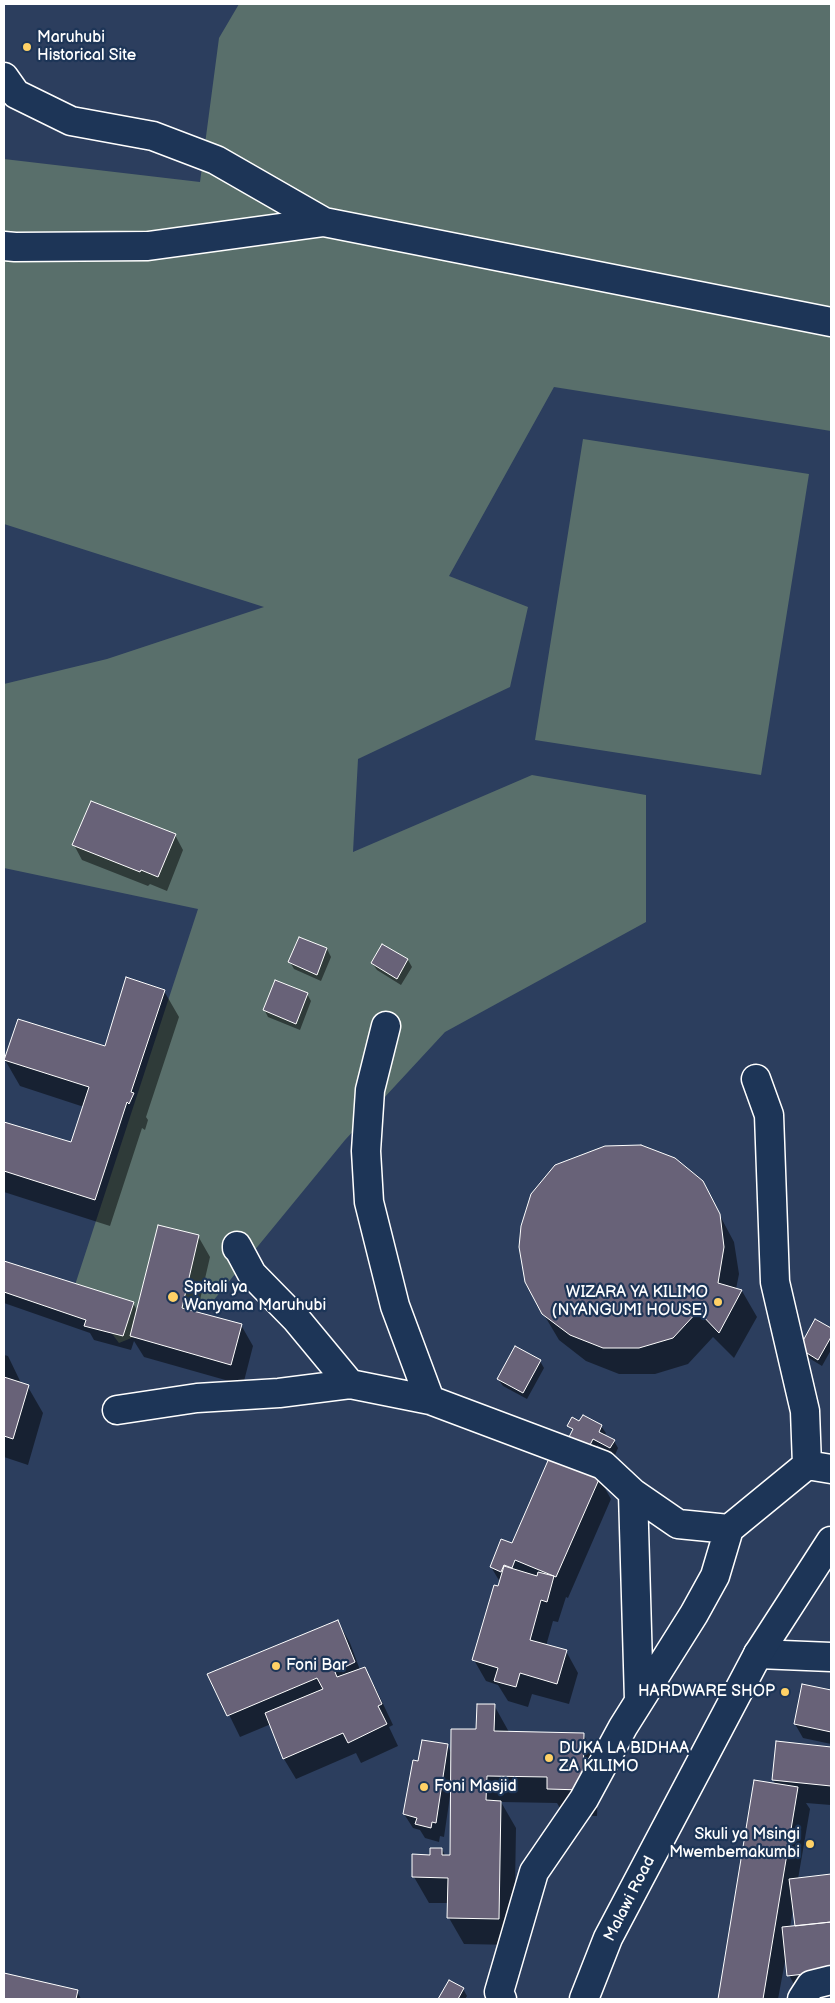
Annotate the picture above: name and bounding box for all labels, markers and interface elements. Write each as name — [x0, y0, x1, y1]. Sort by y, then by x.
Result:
place label: Maruhubi Historical Site — [37, 28, 136, 66]
marker: Maruhubi Historical Site — [21, 41, 33, 53]
place label: Spitali ya Wanyama Maruhubi — [184, 1278, 326, 1316]
place label: WIZARA YA KILIMO (NYANGUMI HOUSE) — [552, 1283, 708, 1321]
marker: Spitali ya Wanyama Maruhubi — [166, 1290, 180, 1304]
marker: WIZARA YA KILIMO (NYANGUMI HOUSE) — [712, 1296, 724, 1308]
place label: Foni Bar — [286, 1656, 347, 1676]
marker: Foni Bar — [270, 1660, 282, 1672]
place label: HARDWARE SHOP — [638, 1682, 775, 1702]
marker: HARDWARE SHOP — [779, 1686, 791, 1698]
place label: DUKA LA BIDHAA ZA KILIMO — [559, 1739, 689, 1777]
marker: DUKA LA BIDHAA ZA KILIMO — [543, 1752, 555, 1764]
place label: Foni Masjid — [434, 1777, 517, 1797]
marker: Foni Masjid — [418, 1781, 430, 1793]
place label: Skuli ya Msingi Mwembemakumbi — [669, 1825, 800, 1863]
marker: Skuli ya Msingi Mwembemakumbi — [804, 1838, 816, 1850]
street label: Malawi Road — [600, 1853, 660, 1945]

